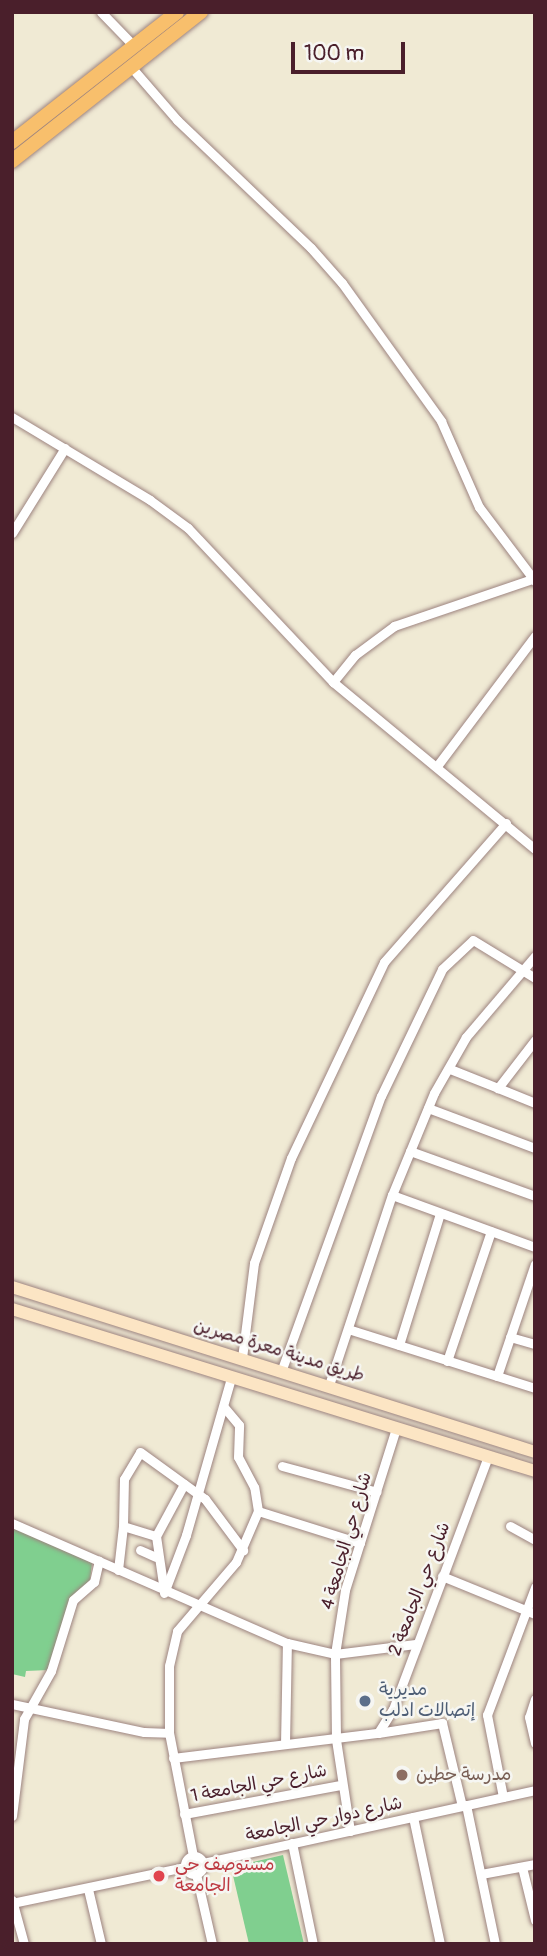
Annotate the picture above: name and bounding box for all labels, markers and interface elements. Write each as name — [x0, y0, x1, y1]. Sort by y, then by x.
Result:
scale bar — [295, 28, 409, 72]
text: 100 m — [304, 40, 364, 67]
street label: طريق مدينة معرة مصرين — [191, 1315, 367, 1387]
street label: شارع حي الجامعة 4 — [317, 1470, 377, 1612]
street label: شارع حي الجامعة 2 — [385, 1519, 455, 1659]
place label: مديرية إتصالات ادلب — [379, 1680, 475, 1722]
marker: مديرية إتصالات ادلب — [357, 1693, 373, 1709]
street label: شارع حي الجامعة 1 — [189, 1760, 329, 1808]
place label: مدرسة حطين — [416, 1764, 511, 1786]
marker: مدرسة حطين — [394, 1767, 410, 1783]
street label: شارع دوار حي الجامعة — [244, 1793, 404, 1847]
place label: مستوصف حي الجامعة — [175, 1855, 274, 1898]
marker: مستوصف حي الجامعة — [149, 1866, 169, 1886]

